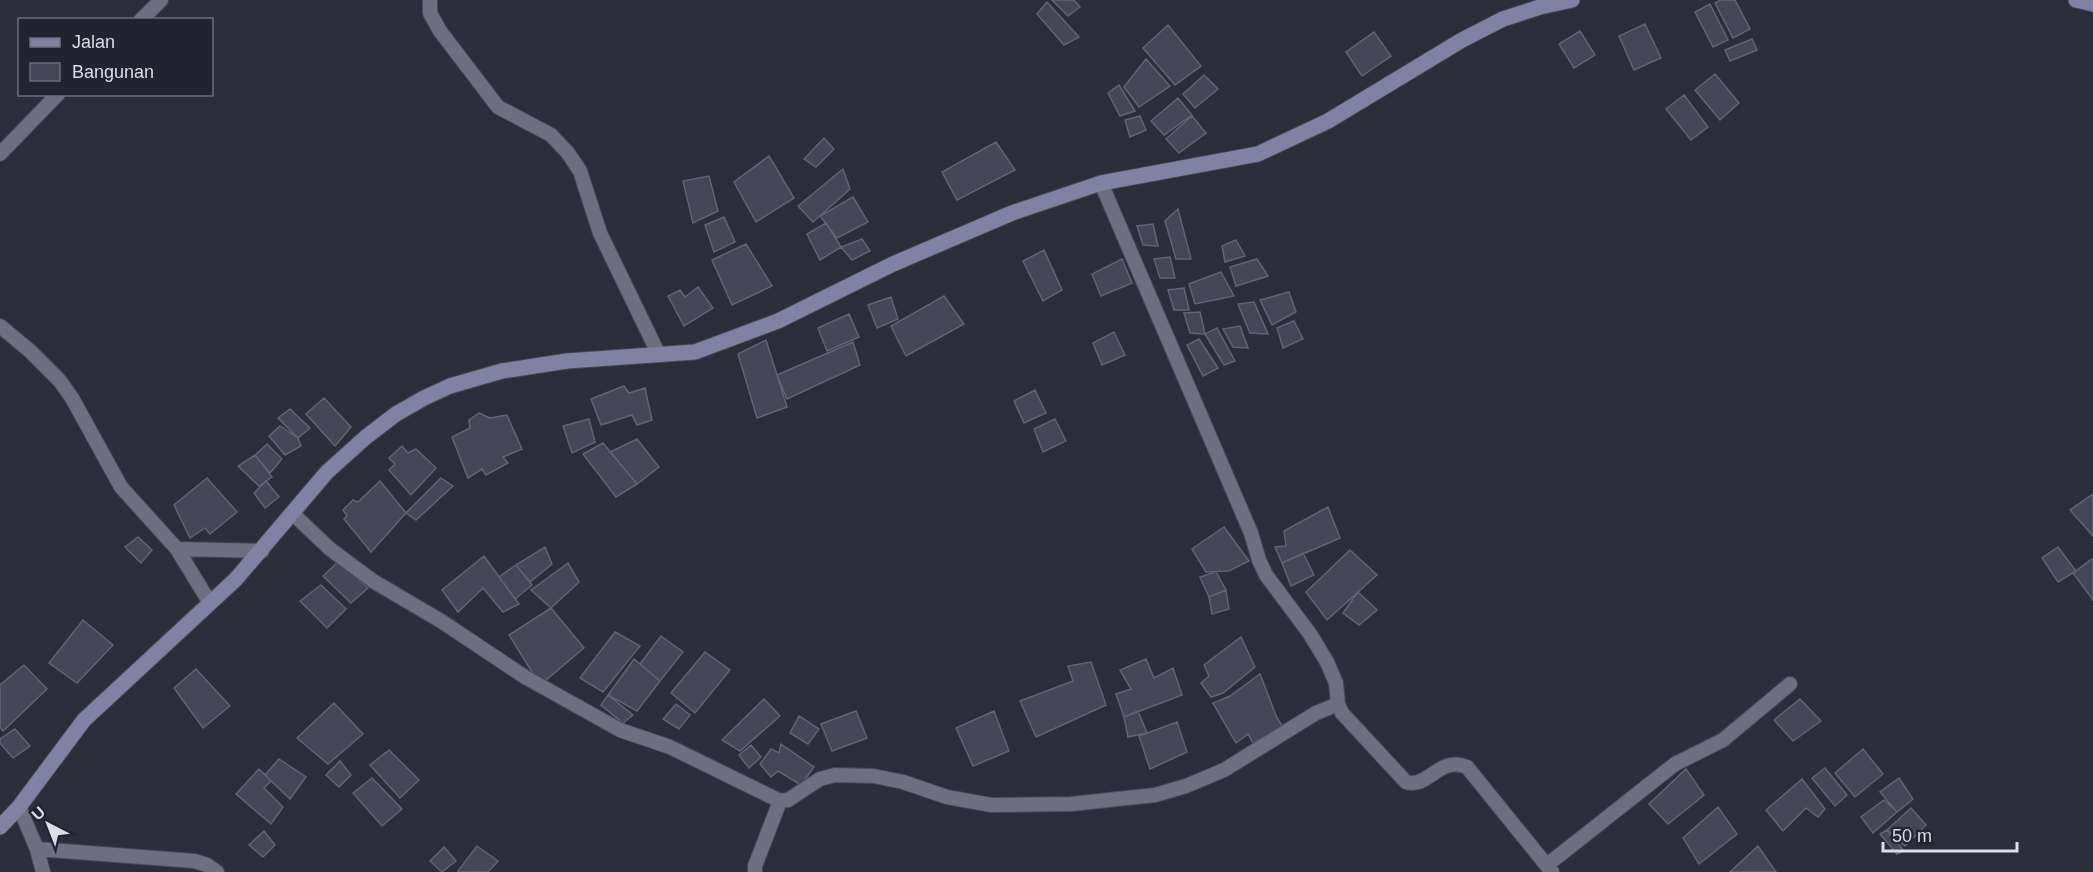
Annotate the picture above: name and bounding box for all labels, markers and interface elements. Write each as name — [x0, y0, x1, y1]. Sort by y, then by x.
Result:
legend — [18, 18, 213, 96]
text: Jalan — [72, 32, 115, 52]
text: Bangunan — [72, 62, 154, 82]
north arrow — [18, 794, 78, 854]
text: U — [28, 803, 48, 823]
scale bar — [1883, 815, 2016, 853]
text: 50 m — [1892, 826, 1932, 846]

